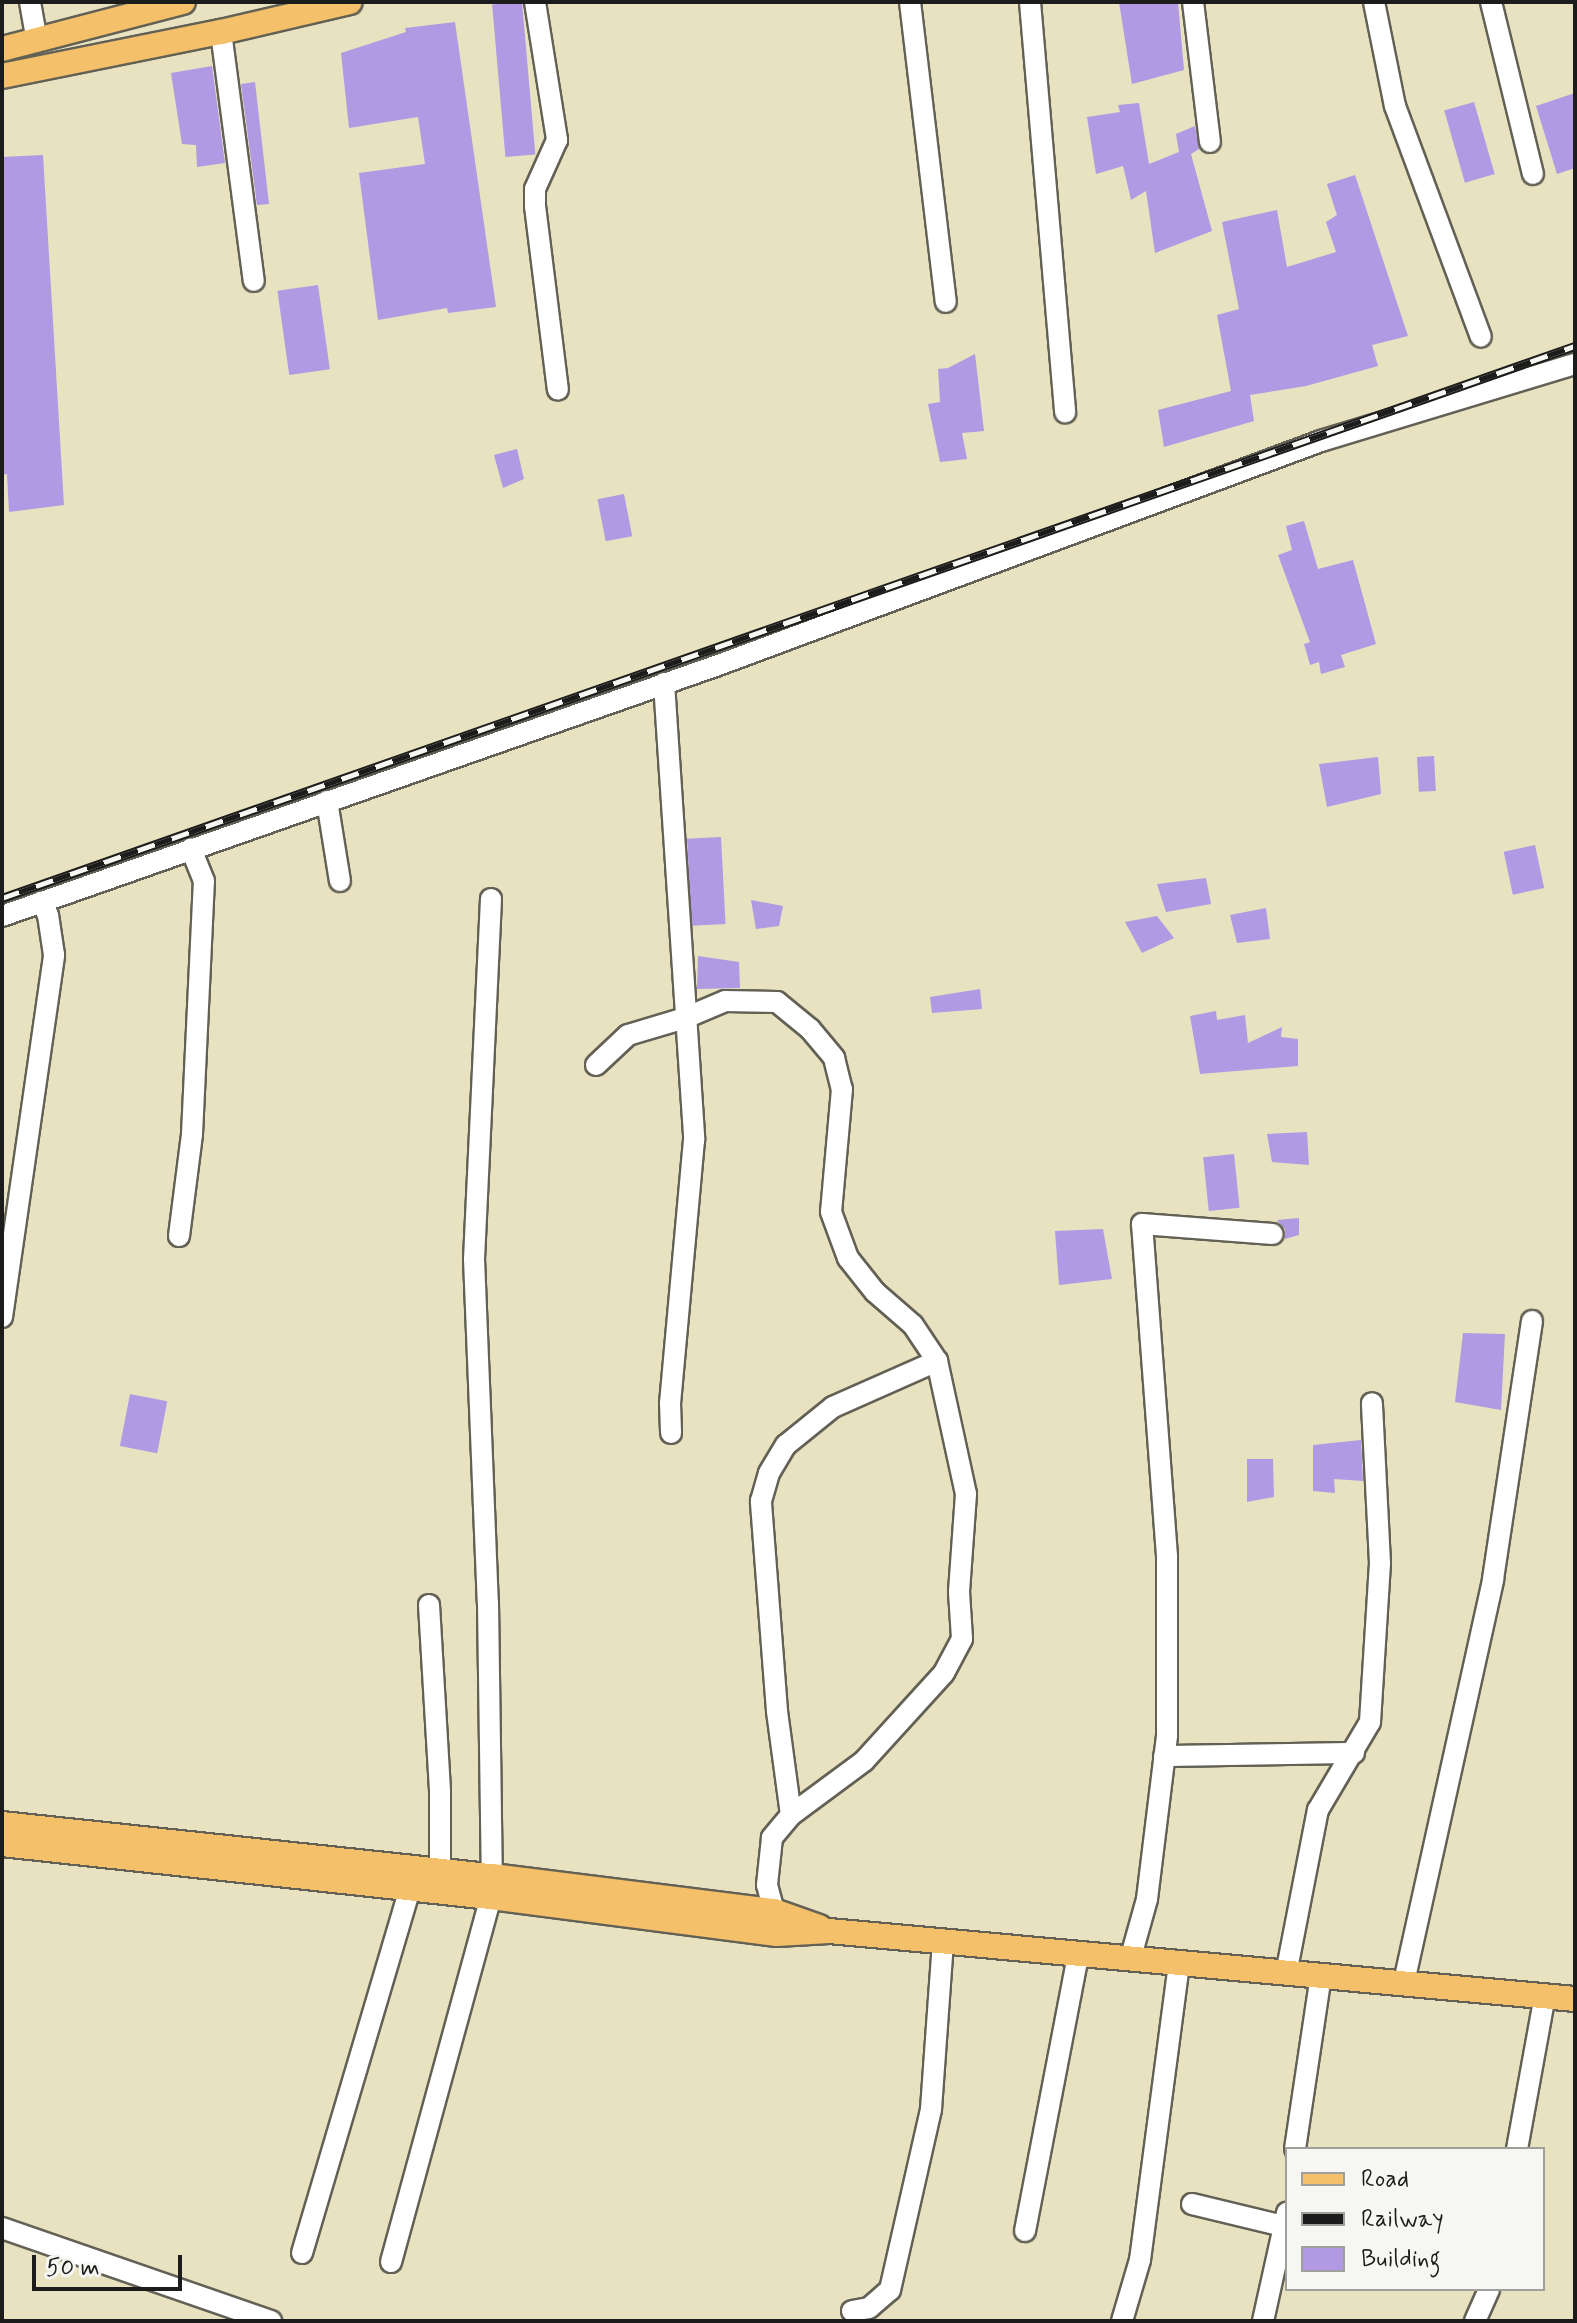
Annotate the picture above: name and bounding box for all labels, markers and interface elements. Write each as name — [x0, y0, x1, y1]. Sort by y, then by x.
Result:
legend — [1285, 2147, 1545, 2291]
text: Road — [1361, 2164, 1409, 2195]
text: Railway — [1361, 2204, 1444, 2235]
scale bar — [36, 2239, 186, 2289]
text: Building — [1361, 2244, 1441, 2275]
text: 50 m — [46, 2253, 100, 2284]

